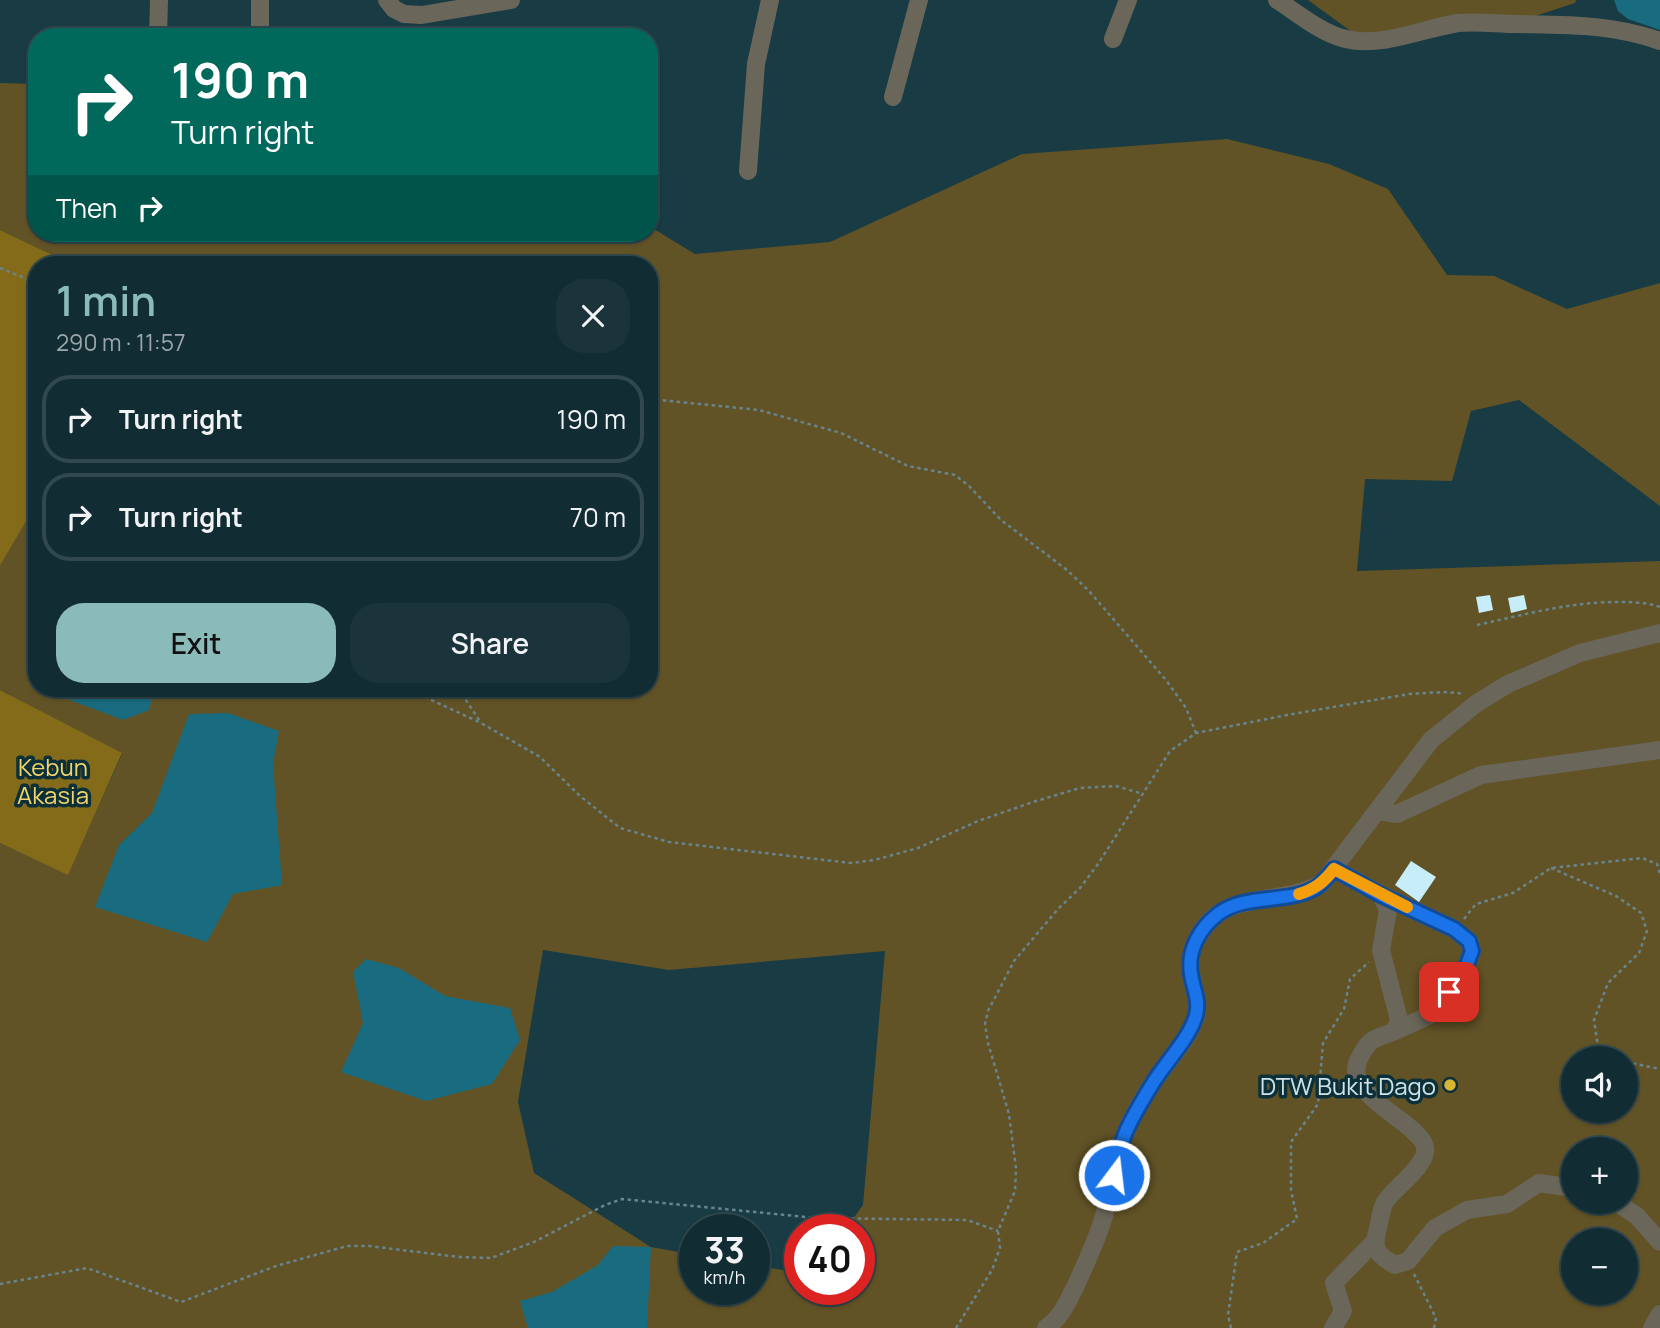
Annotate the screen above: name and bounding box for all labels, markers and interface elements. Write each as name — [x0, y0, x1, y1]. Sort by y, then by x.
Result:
text: 190 m — [171, 46, 309, 113]
icon: right — [56, 56, 147, 147]
text: Turn right — [171, 110, 314, 154]
icon: right — [131, 189, 169, 227]
text: Then — [56, 190, 117, 226]
text: 1 min — [56, 271, 156, 329]
button: close — [556, 279, 630, 353]
text: 290 m · 11:57 — [56, 326, 186, 358]
icon: right — [60, 400, 98, 438]
text: Turn right — [119, 401, 243, 437]
text: 190 m — [557, 401, 626, 437]
icon: right — [60, 498, 98, 536]
text: Turn right — [119, 499, 243, 535]
text: 70 m — [570, 499, 626, 535]
button: Exit — [56, 603, 336, 683]
button: Share — [350, 603, 630, 683]
park label: Kebun Akasia — [17, 750, 89, 811]
pin — [1419, 962, 1479, 1022]
icon: arrive — [1430, 973, 1468, 1011]
map controls — [1561, 1046, 1638, 1305]
button: sound — [1561, 1046, 1638, 1123]
place label: DTW Bukit Dago — [1260, 1069, 1436, 1102]
marker: DTW Bukit Dago — [1442, 1077, 1458, 1093]
button: + — [1561, 1137, 1638, 1214]
position arrow — [1077, 1138, 1151, 1212]
speed limit sign: 40 — [784, 1214, 875, 1305]
text: 33 — [704, 1226, 745, 1274]
button: − — [1561, 1228, 1638, 1305]
text: km/h — [704, 1265, 745, 1289]

